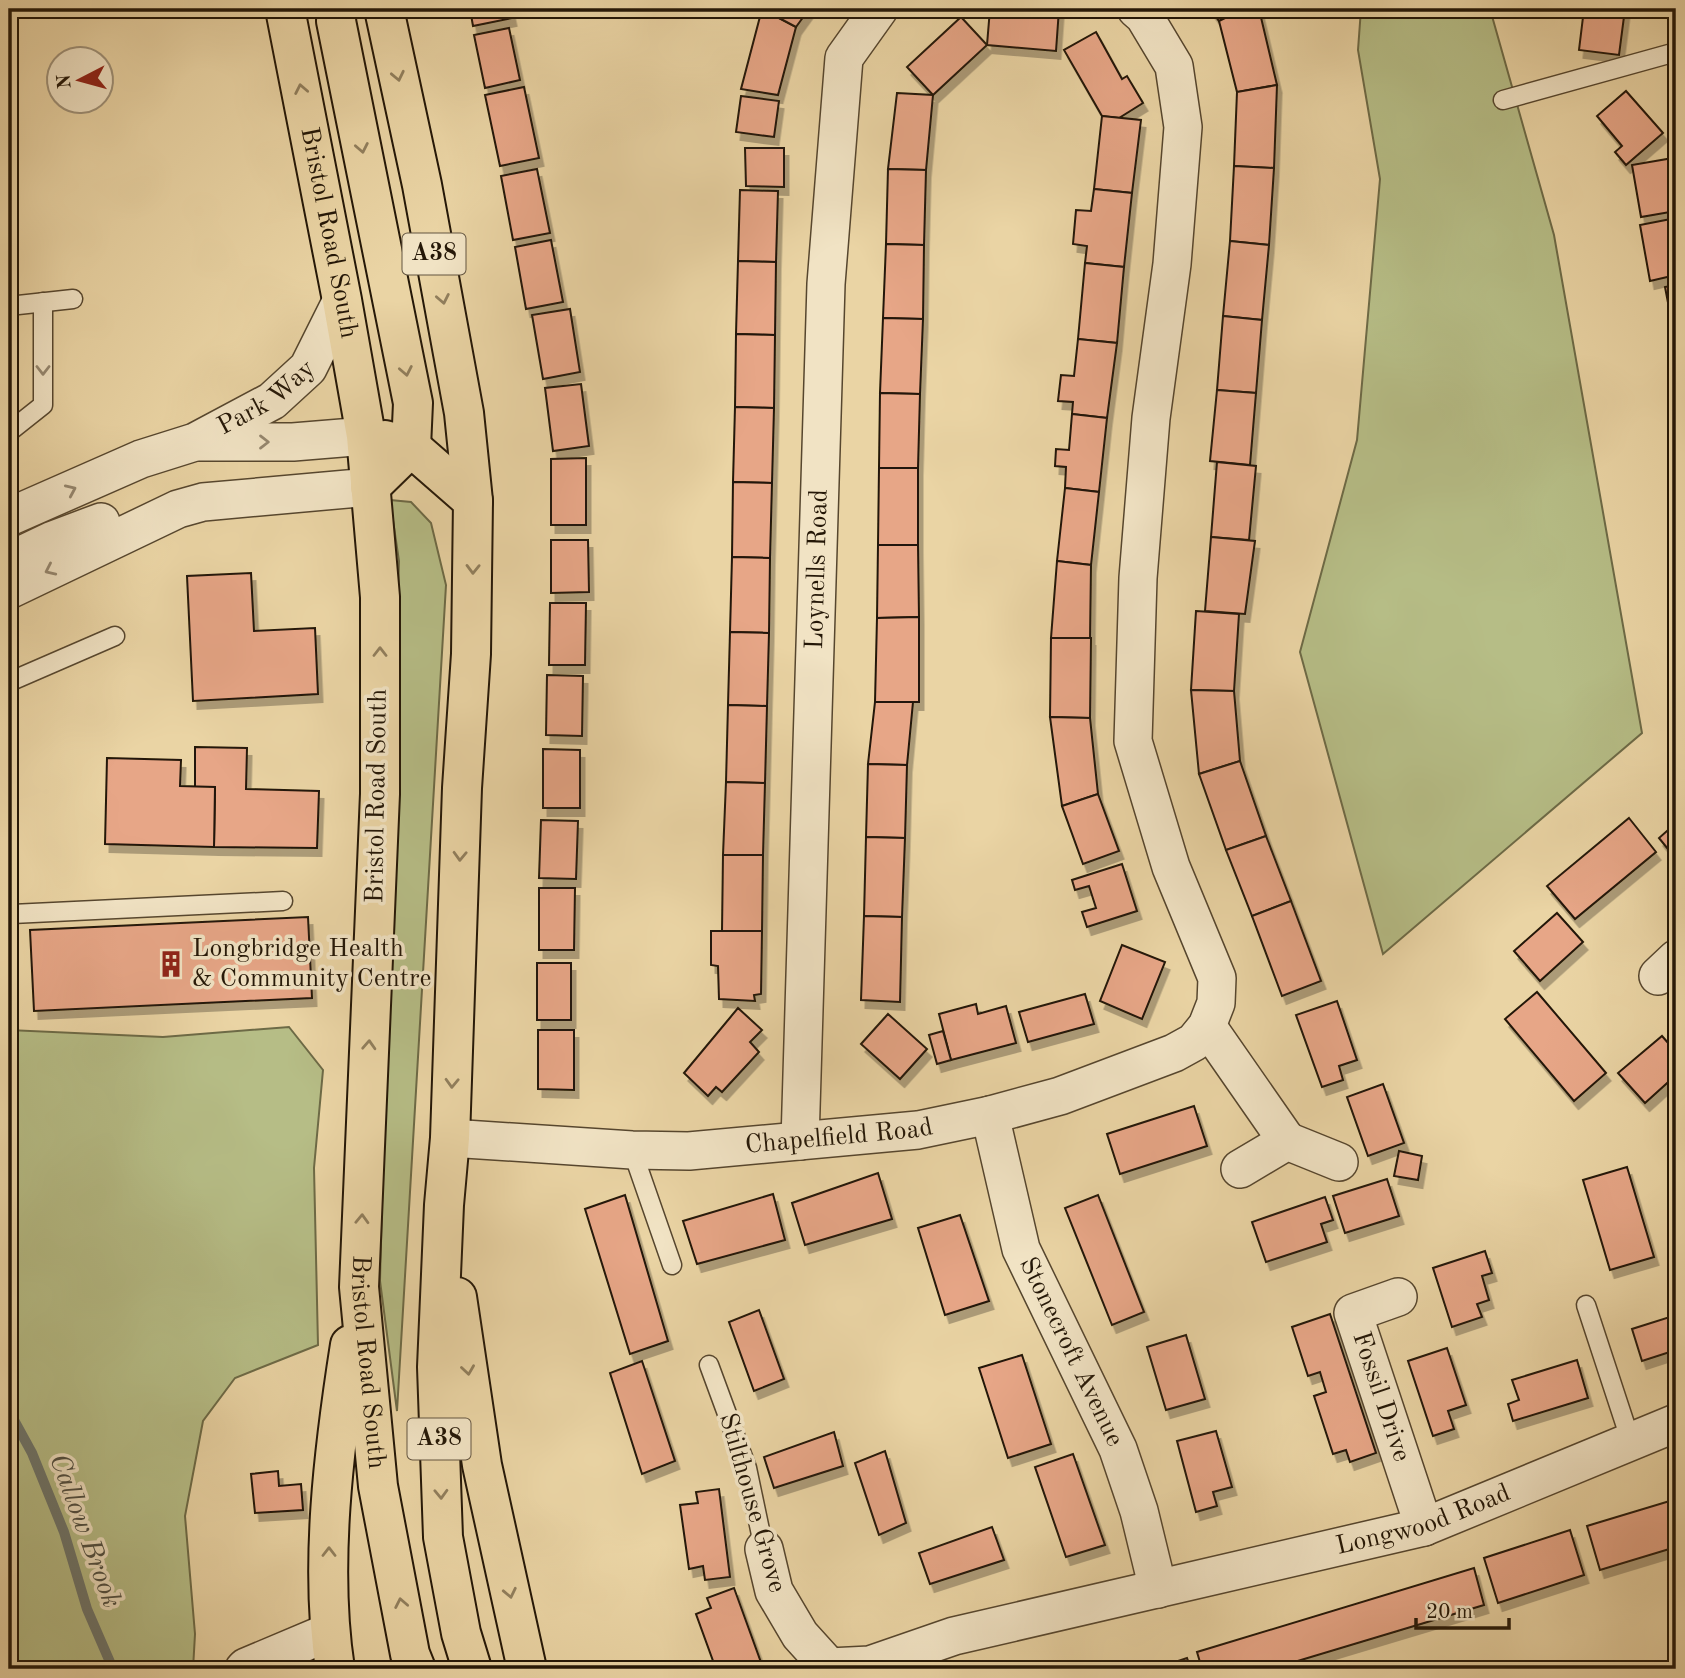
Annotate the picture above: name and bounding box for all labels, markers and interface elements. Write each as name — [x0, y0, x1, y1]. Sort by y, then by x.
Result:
north arrow — [46, 46, 116, 116]
one-way arrow — [390, 69, 405, 81]
text: N — [55, 73, 76, 90]
one-way arrow — [294, 83, 309, 95]
street label: Bristol Road South — [295, 125, 362, 340]
one-way arrow — [353, 142, 368, 154]
road number: A38 — [402, 233, 466, 274]
one-way arrow — [434, 293, 449, 305]
street label: Park Way — [213, 355, 320, 440]
one-way arrow — [398, 365, 413, 377]
one-way arrow — [35, 366, 51, 376]
one-way arrow — [259, 434, 269, 450]
one-way arrow — [64, 484, 76, 498]
street label: Loynells Road — [802, 489, 833, 650]
one-way arrow — [45, 562, 57, 576]
one-way arrow — [465, 564, 481, 575]
one-way arrow — [372, 646, 388, 657]
street label: Bristol Road South — [362, 689, 392, 903]
one-way arrow — [452, 851, 467, 862]
place label: Longbridge Health & Community Centre — [192, 936, 432, 992]
building icon: Longbridge Health & Community Centre — [156, 949, 186, 979]
one-way arrow — [362, 1040, 377, 1051]
one-way arrow — [444, 1078, 459, 1089]
street label: Chapelfield Road — [744, 1114, 935, 1159]
one-way arrow — [354, 1213, 369, 1224]
street label: Stonecroft Avenue — [1014, 1253, 1128, 1451]
street label: Bristol Road South — [346, 1254, 389, 1470]
street label: Fossil Drive — [1347, 1329, 1414, 1465]
one-way arrow — [460, 1364, 475, 1375]
street label: Stilthouse Grove — [714, 1410, 790, 1596]
road number: A38 — [408, 1419, 471, 1460]
water label: Callow Brook — [43, 1450, 125, 1612]
street label: Longwood Road — [1334, 1480, 1514, 1560]
one-way arrow — [434, 1488, 449, 1499]
one-way arrow — [321, 1547, 337, 1557]
one-way arrow — [502, 1587, 517, 1599]
scale bar — [1416, 1587, 1508, 1631]
one-way arrow — [394, 1597, 409, 1609]
text: 20 m — [1426, 1602, 1473, 1623]

